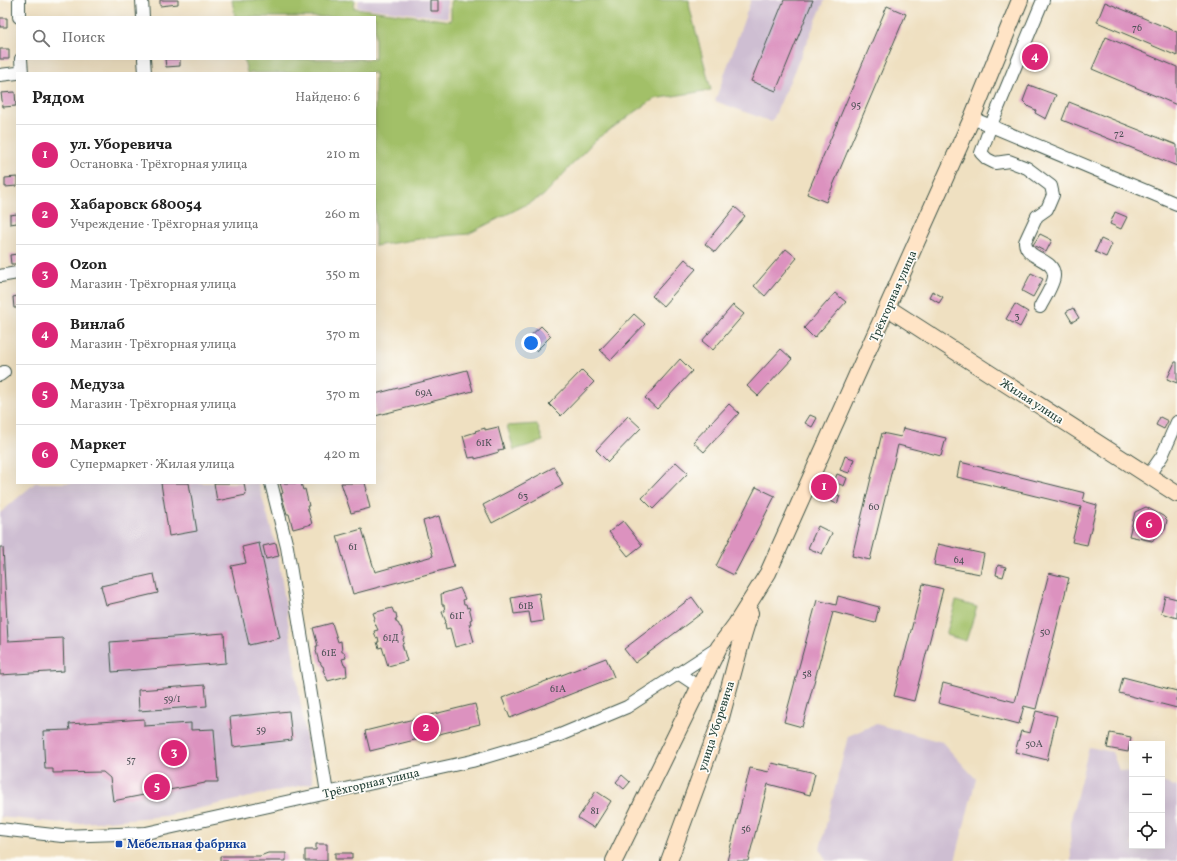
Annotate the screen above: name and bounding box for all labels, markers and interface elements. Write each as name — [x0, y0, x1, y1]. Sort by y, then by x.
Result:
search box — [16, 16, 376, 60]
house number: 76 — [1132, 21, 1142, 35]
icon: search — [30, 27, 52, 49]
text: Поиск — [62, 28, 105, 49]
pin: 4 — [1022, 42, 1048, 72]
text: Рядом — [32, 87, 85, 110]
text: Найдено: 6 — [295, 89, 360, 107]
house number: 95 — [851, 98, 861, 112]
house number: 72 — [1114, 127, 1124, 141]
text: ул. Уборевича — [70, 135, 172, 156]
text: 1 — [42, 146, 48, 164]
text: 210 m — [326, 146, 360, 164]
text: Остановка · Трёхгорная улица — [70, 156, 248, 174]
text: Хабаровск 680054 — [70, 195, 202, 216]
text: 2 — [42, 206, 48, 224]
text: 260 m — [325, 206, 360, 224]
text: Учреждение · Трёхгорная улица — [70, 216, 258, 234]
street label: Трёхгорная улица — [867, 248, 921, 345]
text: Ozon — [70, 255, 107, 276]
text: 3 — [42, 266, 48, 284]
text: 350 m — [325, 266, 360, 284]
text: Магазин · Трёхгорная улица — [70, 276, 237, 294]
house number: 3 — [1014, 309, 1020, 323]
text: Винлаб — [70, 315, 125, 336]
text: 4 — [41, 326, 49, 344]
text: 370 m — [326, 326, 360, 344]
your location — [521, 333, 541, 353]
text: Магазин · Трёхгорная улица — [70, 336, 237, 354]
text: Медуза — [70, 375, 125, 396]
street label: Жилая улица — [996, 375, 1067, 428]
text: 5 — [42, 386, 48, 404]
text: 370 m — [326, 386, 360, 404]
house number: 69А — [415, 386, 433, 400]
text: Магазин · Трёхгорная улица — [70, 396, 237, 414]
text: Маркет — [70, 435, 126, 456]
house number: 61К — [476, 436, 492, 450]
text: 6 — [41, 446, 49, 464]
text: 420 m — [323, 446, 360, 464]
text: Супермаркет · Жилая улица — [70, 456, 235, 474]
pin: 1 — [811, 472, 837, 502]
house number: 63 — [518, 489, 528, 503]
house number: 60 — [868, 500, 880, 514]
pin: 6 — [1136, 510, 1162, 540]
house number: 61 — [349, 540, 358, 554]
house number: 64 — [954, 553, 964, 567]
house number: 61В — [518, 599, 534, 613]
house number: 61Г — [450, 609, 465, 623]
house number: 50 — [1040, 625, 1050, 639]
house number: 61Д — [383, 631, 399, 645]
house number: 61Е — [322, 646, 336, 660]
house number: 58 — [802, 667, 812, 681]
street label: улица Уборевича — [695, 679, 739, 773]
house number: 61А — [550, 682, 566, 696]
house number: 59/1 — [163, 692, 181, 706]
pin: 2 — [413, 713, 439, 743]
house number: 59 — [256, 723, 266, 737]
house number: 50А — [1025, 737, 1043, 751]
pin: 3 — [161, 738, 187, 768]
map controls — [1129, 741, 1165, 849]
button: + — [1129, 741, 1165, 777]
house number: 57 — [126, 753, 136, 767]
street label: Трёхгорная улица — [321, 765, 421, 803]
pin: 5 — [144, 772, 170, 802]
button: − — [1129, 777, 1165, 813]
house number: 81 — [591, 804, 600, 818]
button: locate — [1129, 813, 1165, 849]
house number: 56 — [741, 822, 751, 836]
place label: Мебельная фабрика — [127, 837, 247, 853]
marker: Мебельная фабрика — [114, 839, 124, 849]

